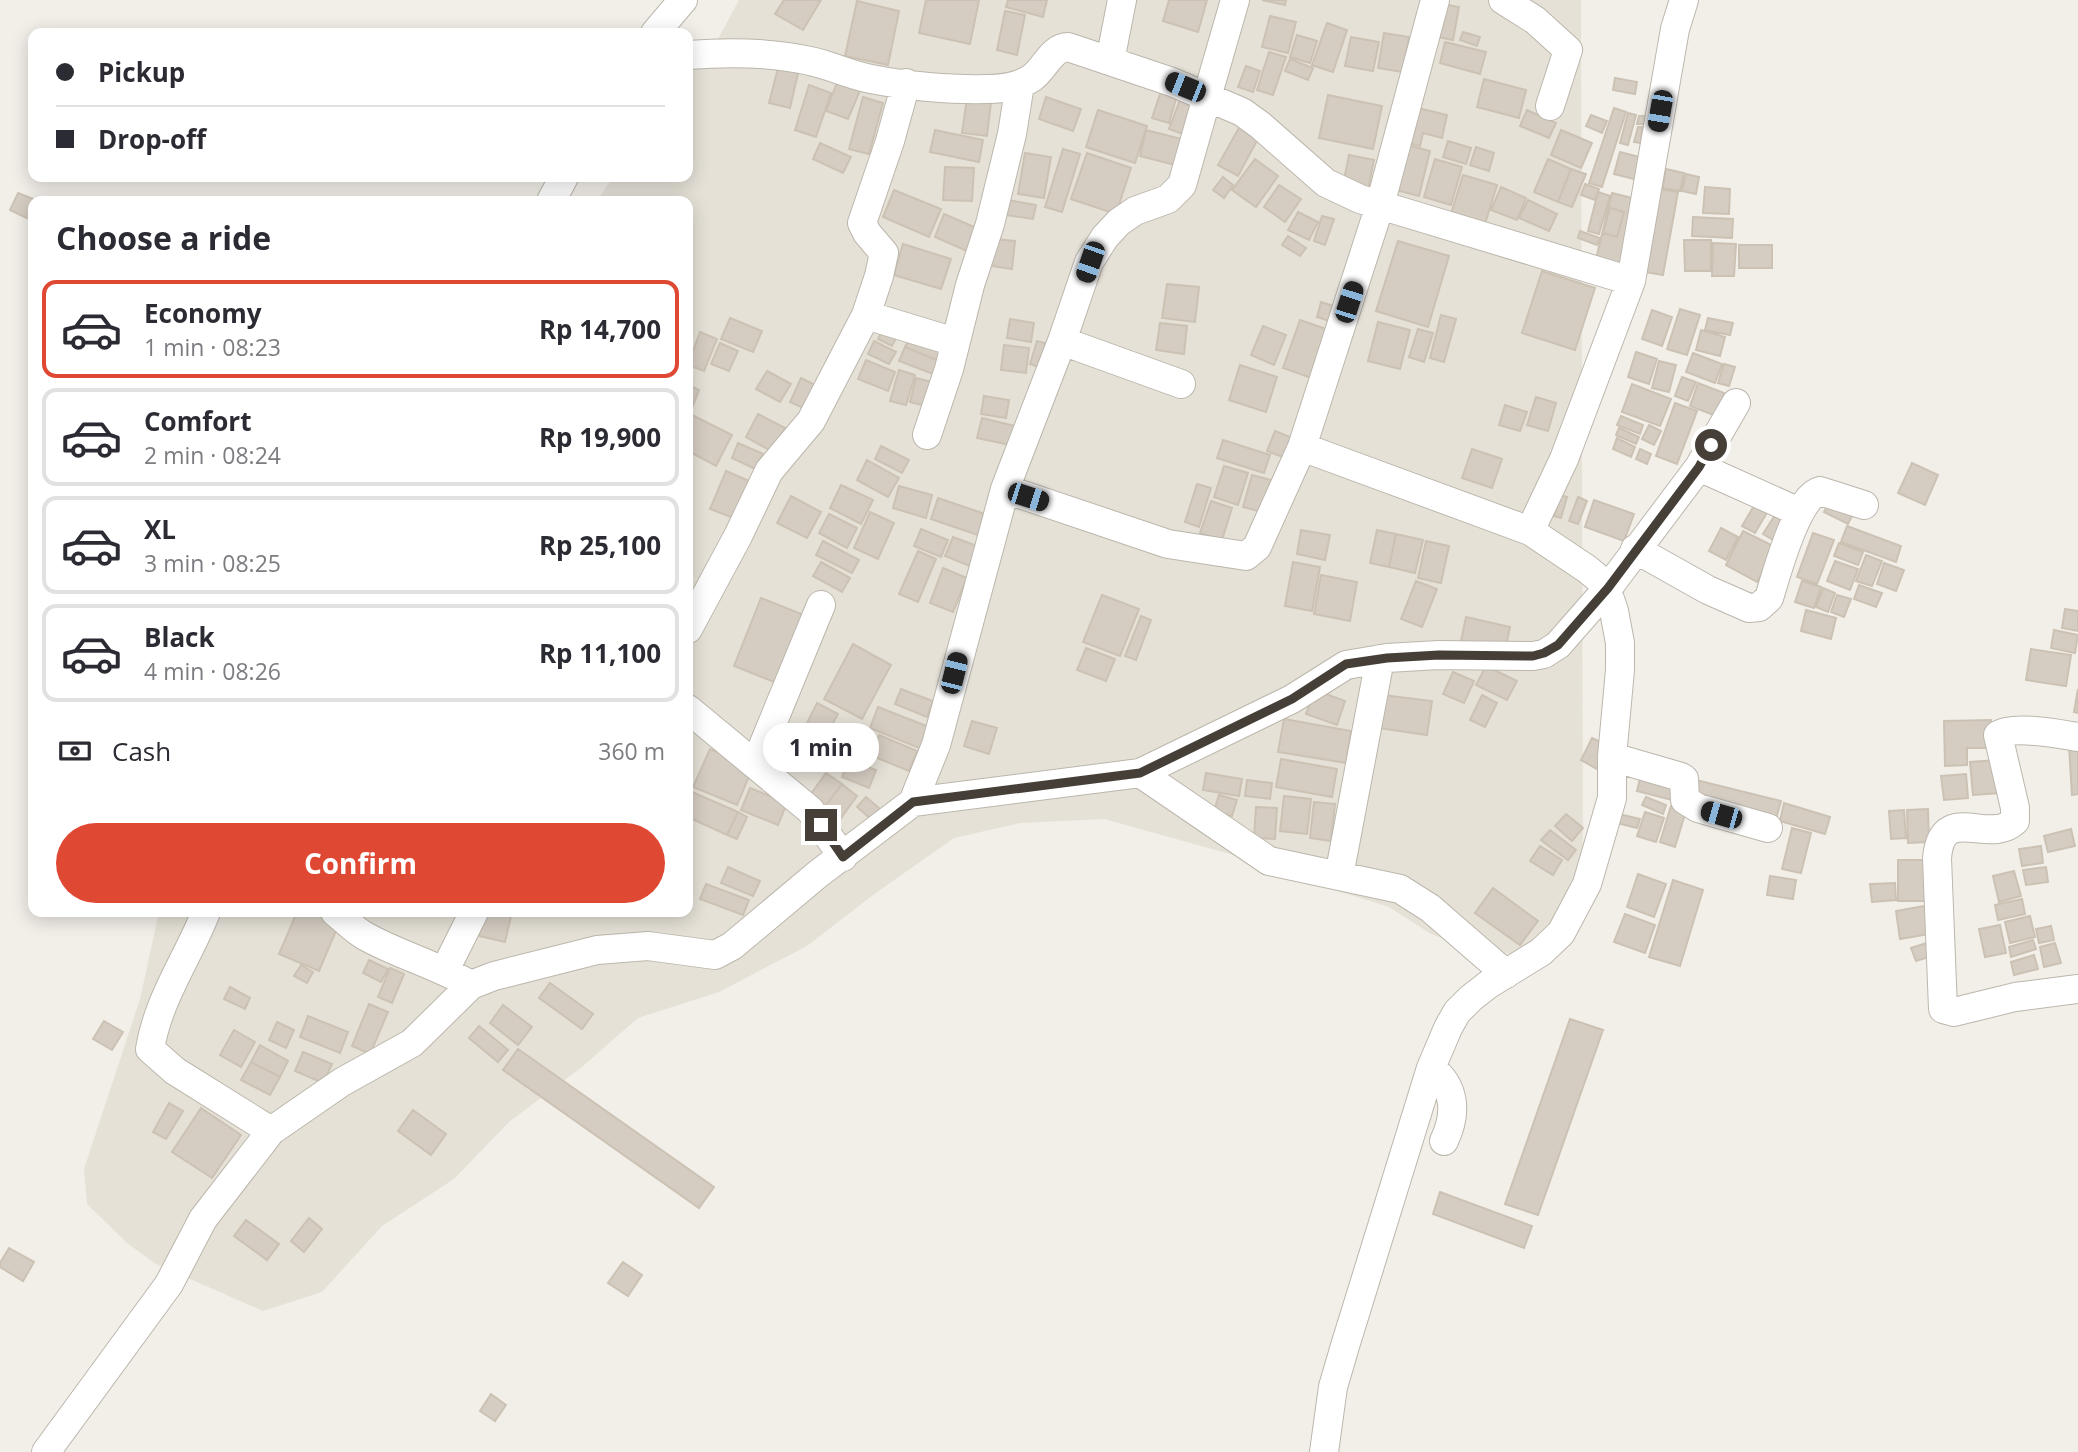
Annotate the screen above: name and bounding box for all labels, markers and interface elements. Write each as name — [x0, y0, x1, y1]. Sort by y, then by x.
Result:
text: Pickup — [98, 54, 185, 90]
car — [1162, 69, 1209, 105]
car — [1647, 88, 1674, 134]
text: Drop-off — [98, 121, 206, 157]
text: Choose a ride — [56, 216, 271, 259]
car — [1074, 239, 1107, 285]
car — [1333, 279, 1366, 325]
text: Economy — [144, 295, 262, 331]
icon: car — [60, 298, 123, 361]
text: Rp 14,700 — [539, 311, 661, 347]
text: 1 min · 08:23 — [144, 331, 281, 363]
text: Comfort — [144, 403, 251, 439]
icon: car — [60, 406, 123, 469]
text: Rp 19,900 — [539, 419, 661, 455]
route start — [1695, 429, 1727, 461]
text: 2 min · 08:24 — [144, 439, 281, 471]
car — [1005, 481, 1052, 513]
text: XL — [144, 511, 176, 547]
icon: car — [60, 514, 123, 577]
text: Rp 25,100 — [539, 527, 661, 563]
text: 3 min · 08:25 — [144, 547, 281, 579]
text: Black — [144, 619, 215, 655]
icon: car — [60, 622, 123, 685]
text: Rp 11,100 — [539, 635, 661, 671]
car — [939, 650, 970, 696]
text: 4 min · 08:26 — [144, 655, 281, 687]
callout: 1 min — [763, 724, 879, 772]
text: 1 min — [789, 731, 853, 763]
icon: cash — [56, 732, 94, 770]
text: Cash — [112, 733, 171, 769]
text: 360 m — [598, 735, 665, 767]
car — [1698, 799, 1745, 831]
route end — [805, 809, 837, 841]
button: Confirm — [56, 823, 665, 903]

